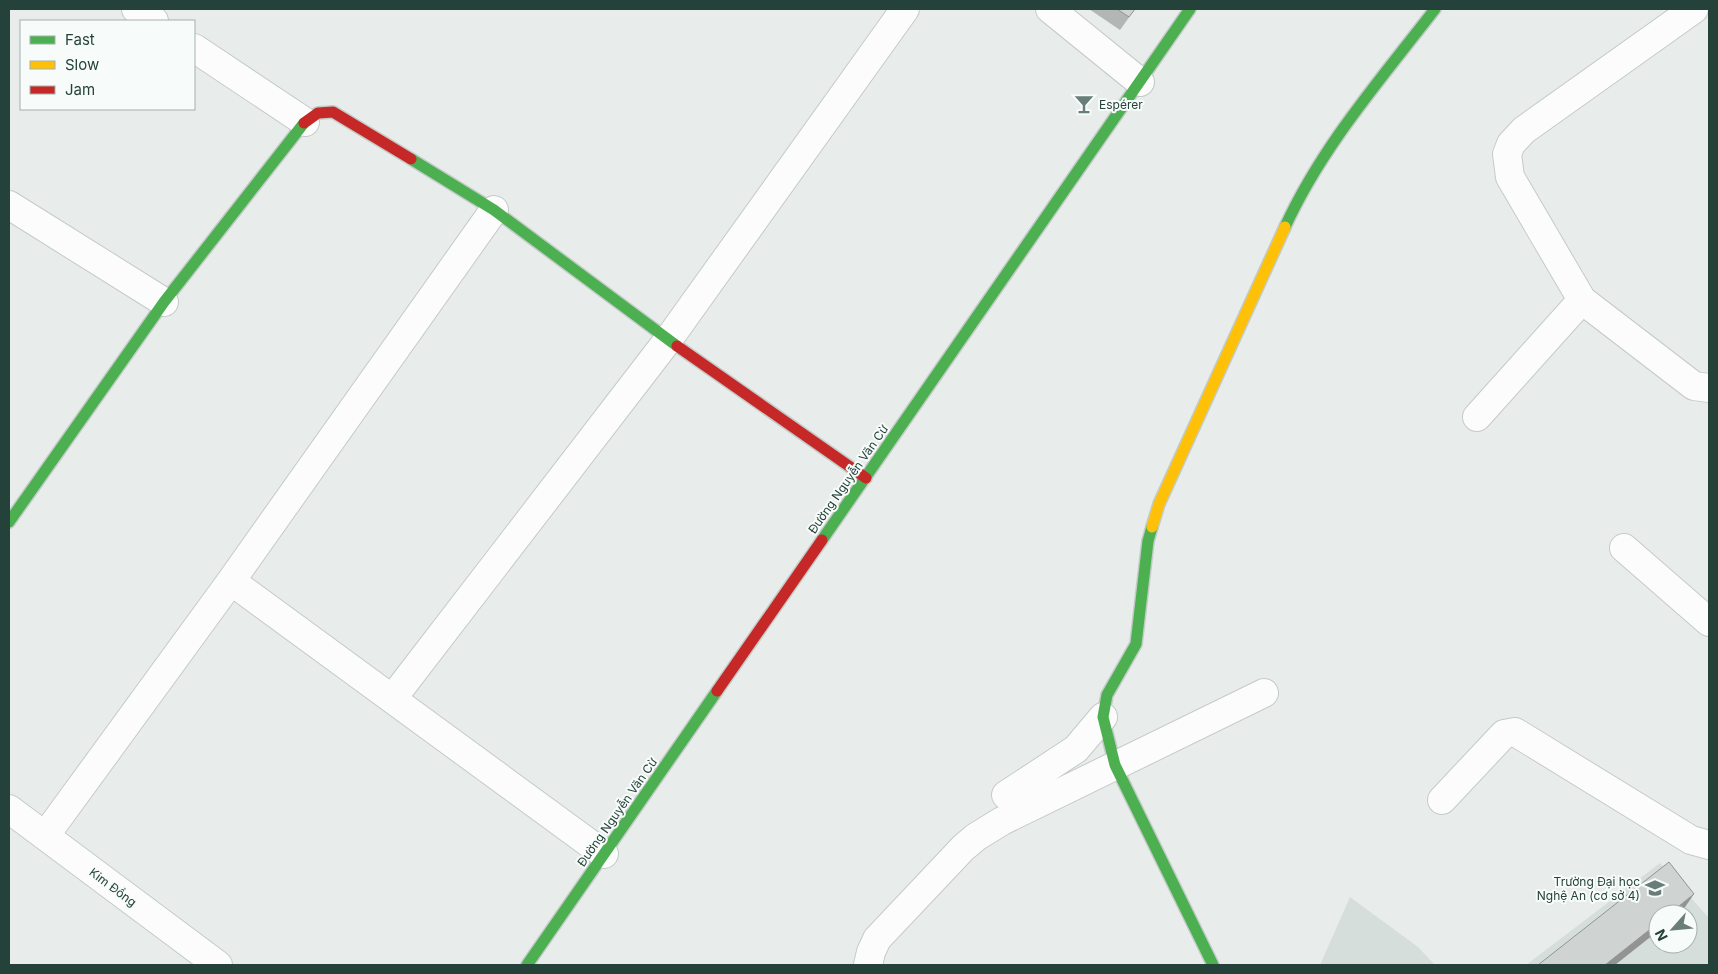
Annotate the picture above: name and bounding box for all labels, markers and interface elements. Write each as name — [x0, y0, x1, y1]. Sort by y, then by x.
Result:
legend — [20, 20, 195, 110]
text: Fast — [65, 30, 95, 49]
text: Slow — [65, 55, 99, 74]
text: Jam — [65, 80, 95, 99]
bar icon: Espérer — [1073, 93, 1095, 115]
place label: Espérer — [1099, 97, 1143, 112]
street label: Đường Nguyễn Văn Cừ — [805, 421, 892, 536]
street label: Đường Nguyễn Văn Cừ — [574, 754, 661, 869]
street label: Kim Đồng — [86, 864, 140, 910]
place label: Trường Đại học Nghệ An (cơ sở 4) — [1537, 874, 1640, 903]
school or university icon: Trường Đại học Nghệ An (cơ sở 4) — [1644, 877, 1666, 899]
north arrow — [1648, 904, 1698, 954]
text: N — [1651, 927, 1671, 944]

